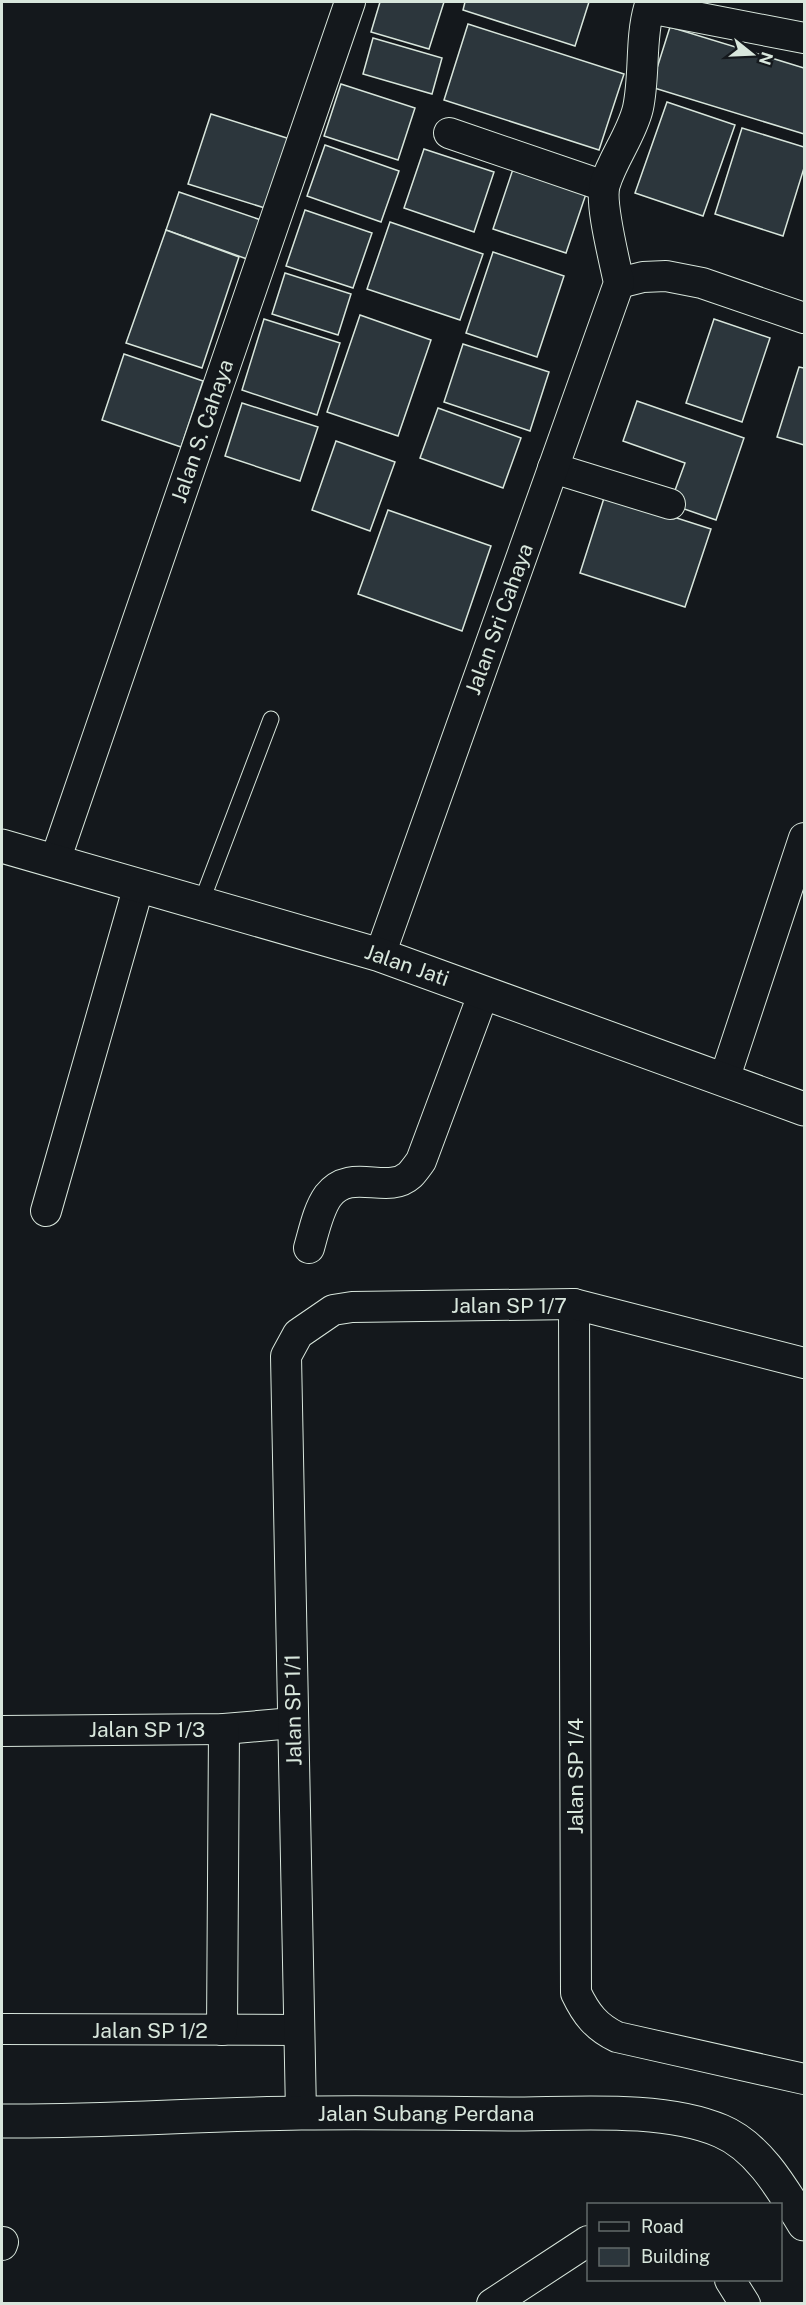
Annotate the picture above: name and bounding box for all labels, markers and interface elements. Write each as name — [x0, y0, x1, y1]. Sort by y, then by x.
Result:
north arrow — [722, 24, 782, 84]
text: N — [755, 50, 777, 67]
street label: Jalan S. Cahaya — [166, 356, 238, 506]
street label: Jalan Sri Cahaya — [460, 540, 538, 698]
street label: Jalan Jati — [362, 939, 452, 991]
street label: Jalan SP 1/7 — [451, 1293, 567, 1318]
street label: Jalan SP 1/1 — [280, 1654, 306, 1766]
street label: Jalan SP 1/3 — [89, 1717, 205, 1742]
street label: Jalan SP 1/4 — [563, 1718, 588, 1834]
street label: Jalan SP 1/2 — [92, 2018, 208, 2043]
street label: Jalan Subang Perdana — [318, 2101, 534, 2126]
legend — [587, 2203, 782, 2281]
text: Road — [641, 2216, 684, 2237]
text: Building — [641, 2246, 710, 2267]

